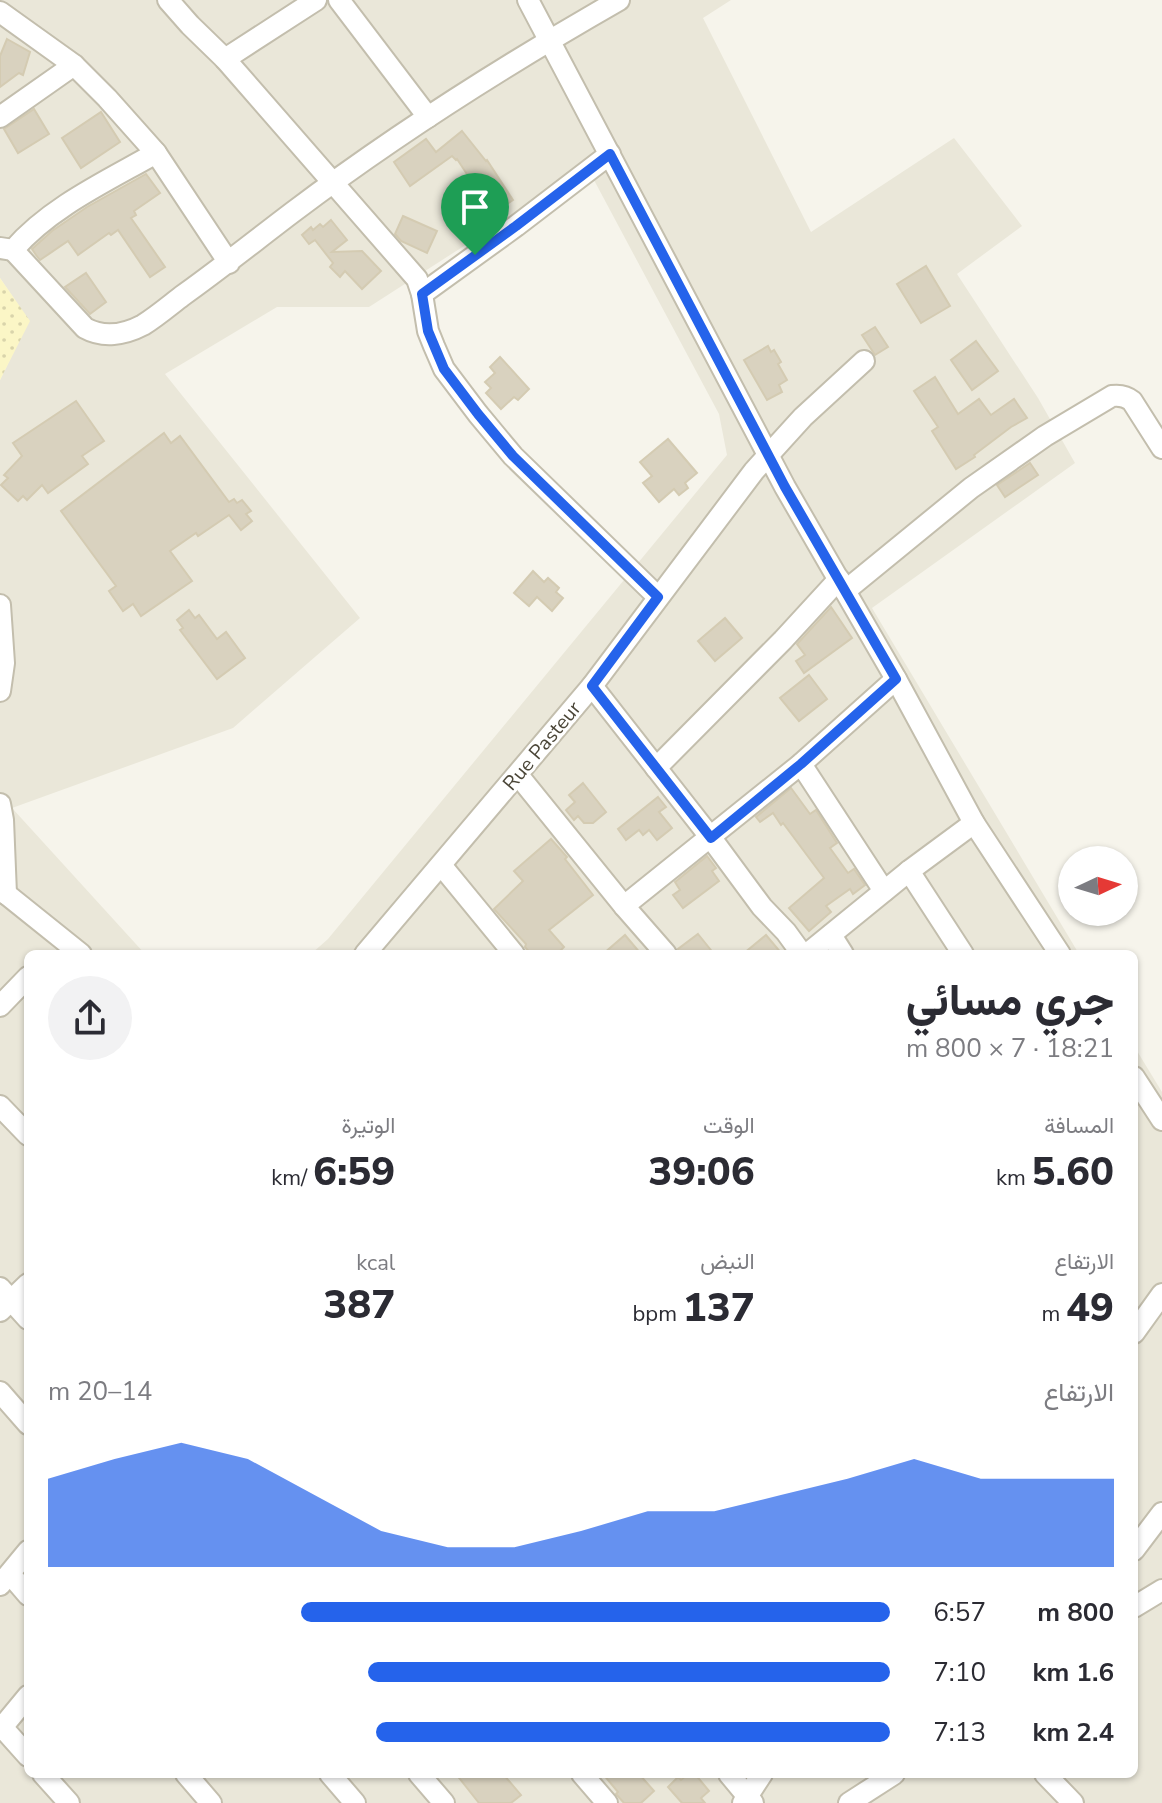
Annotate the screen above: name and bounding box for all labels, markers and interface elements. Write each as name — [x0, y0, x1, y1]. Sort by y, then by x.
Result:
pin — [441, 173, 509, 255]
icon: arrive — [453, 185, 497, 229]
street label: Rue Pasteur — [497, 696, 587, 796]
north arrow — [1058, 846, 1138, 926]
map controls — [1058, 846, 1138, 926]
text: جري مسائي — [906, 971, 1114, 1031]
button: share — [48, 976, 132, 1060]
text: 18:21 · 7 × 800 m — [906, 1031, 1114, 1066]
text: الوتيرة — [342, 1111, 395, 1141]
text: الوقت — [703, 1111, 755, 1141]
text: المسافة — [1044, 1111, 1114, 1141]
text: 6:59 — [313, 1145, 395, 1199]
text: 39:06 — [648, 1145, 755, 1199]
text: 5.60 — [1032, 1145, 1114, 1199]
text: /km — [271, 1163, 313, 1193]
text: km — [996, 1163, 1032, 1193]
text: النبض — [700, 1247, 755, 1277]
text: الارتفاع — [1054, 1247, 1114, 1277]
text: kcal — [356, 1248, 395, 1278]
text: 387 — [323, 1278, 395, 1332]
text: 137 — [683, 1281, 755, 1335]
text: 49 — [1066, 1281, 1114, 1335]
text: bpm — [633, 1299, 683, 1329]
text: m — [1042, 1299, 1066, 1329]
text: 14–20 m — [48, 1374, 152, 1409]
text: الارتفاع — [1043, 1375, 1114, 1410]
text: 6:57 — [933, 1595, 986, 1630]
text: 800 m — [1037, 1595, 1114, 1630]
text: 7:10 — [933, 1655, 986, 1690]
text: 1.6 km — [1033, 1655, 1114, 1690]
text: 7:13 — [933, 1715, 986, 1750]
text: 2.4 km — [1033, 1715, 1114, 1750]

